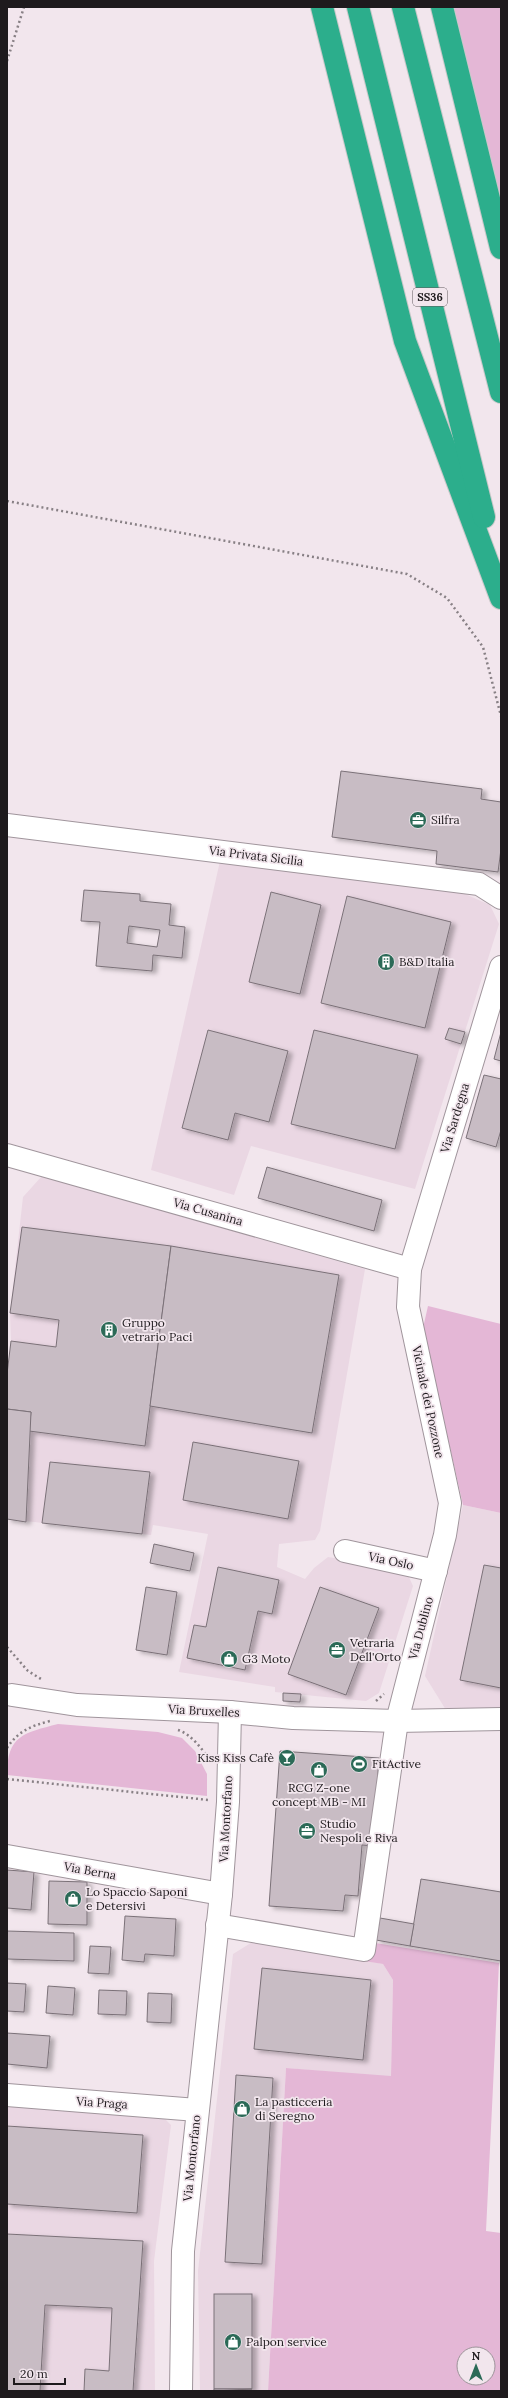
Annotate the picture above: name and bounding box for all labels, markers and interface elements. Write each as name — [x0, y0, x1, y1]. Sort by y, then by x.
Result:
road number: SS36 — [413, 288, 447, 306]
office icon: Silfra — [408, 810, 428, 830]
place label: Silfra — [431, 812, 460, 827]
street label: Via Privata Sicilia — [207, 842, 304, 869]
building icon: B&D Italia — [376, 952, 396, 972]
place label: B&D Italia — [399, 954, 454, 969]
street label: Via Sardegna — [436, 1081, 472, 1156]
street label: Via Cusanina — [171, 1194, 245, 1229]
place label: Gruppo vetrario Paci — [122, 1315, 192, 1344]
building icon: Gruppo vetrario Paci — [99, 1320, 119, 1340]
street label: Vicinale dei Pozzone — [409, 1343, 448, 1460]
street label: Via Oslo — [366, 1548, 415, 1573]
street label: Via Dublino — [405, 1595, 436, 1662]
place label: Vetraria Dell'Orto — [349, 1635, 401, 1664]
office icon: Vetraria Dell'Orto — [327, 1640, 347, 1660]
shop icon: G3 Moto — [219, 1649, 239, 1669]
place label: G3 Moto — [242, 1651, 291, 1666]
street label: Via Bruxelles — [167, 1701, 241, 1720]
bar icon: Kiss Kiss Cafè — [277, 1748, 297, 1768]
place label: Kiss Kiss Cafè — [197, 1750, 274, 1765]
sports icon: FitActive — [349, 1754, 369, 1774]
place label: FitActive — [372, 1756, 422, 1771]
shop icon: RCG Z-one concept MB - MI — [309, 1760, 329, 1780]
street label: Via Montorfano — [216, 1775, 235, 1864]
place label: RCG Z-one concept MB - MI — [272, 1780, 366, 1809]
place label: Studio Nespoli e Riva — [320, 1816, 398, 1845]
office icon: Studio Nespoli e Riva — [297, 1821, 317, 1841]
street label: Via Berna — [62, 1858, 118, 1882]
place label: Lo Spaccio Saponi e Detersivi — [86, 1884, 187, 1913]
shop icon: Lo Spaccio Saponi e Detersivi — [63, 1889, 83, 1909]
street label: Via Praga — [75, 2093, 128, 2112]
place label: La pasticceria di Seregno — [255, 2094, 332, 2123]
shop icon: La pasticceria di Seregno — [232, 2099, 252, 2119]
street label: Via Montorfano — [179, 2114, 204, 2203]
shop icon: Palpon service — [223, 2332, 243, 2352]
place label: Palpon service — [246, 2334, 327, 2349]
north arrow — [456, 2346, 496, 2386]
text: N — [472, 2349, 481, 2363]
scale bar — [14, 2360, 65, 2386]
text: 20 m — [20, 2366, 48, 2381]

